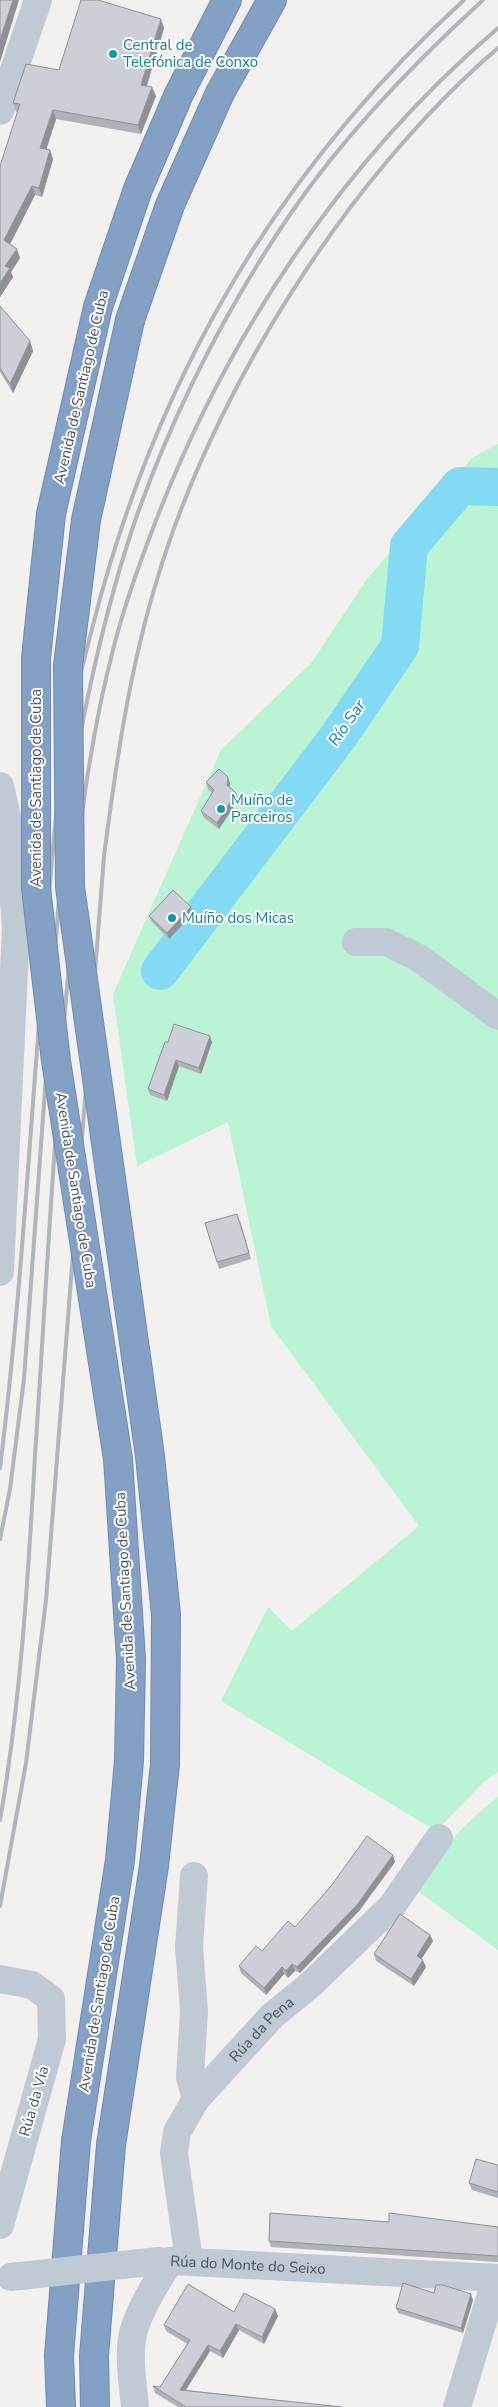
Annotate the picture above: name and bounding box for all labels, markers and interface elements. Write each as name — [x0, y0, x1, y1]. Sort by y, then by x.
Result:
place label: Central de Telefónica de Conxo — [123, 35, 258, 72]
marker: Central de Telefónica de Conxo — [107, 48, 119, 60]
street label: Avenida de Santiago de Cuba — [49, 288, 113, 486]
street label: Avenida de Santiago de Cuba — [26, 689, 46, 887]
water label: Río Sar — [323, 695, 371, 750]
place label: Muíño de Parceiros — [231, 790, 293, 827]
marker: Muíño de Parceiros — [215, 803, 227, 815]
place label: Muíño dos Micas — [182, 908, 294, 928]
marker: Muíño dos Micas — [166, 912, 178, 924]
street label: Avenida de Santiago de Cuba — [51, 1091, 101, 1289]
street label: Avenida de Santiago de Cuba — [110, 1491, 140, 1691]
street label: Avenida de Santiago de Cuba — [74, 1895, 124, 2093]
street label: Rúa da Pena — [225, 1992, 298, 2066]
street label: Rúa da Vía — [14, 2063, 54, 2139]
street label: Rúa do Monte do Seixo — [170, 2251, 326, 2279]

